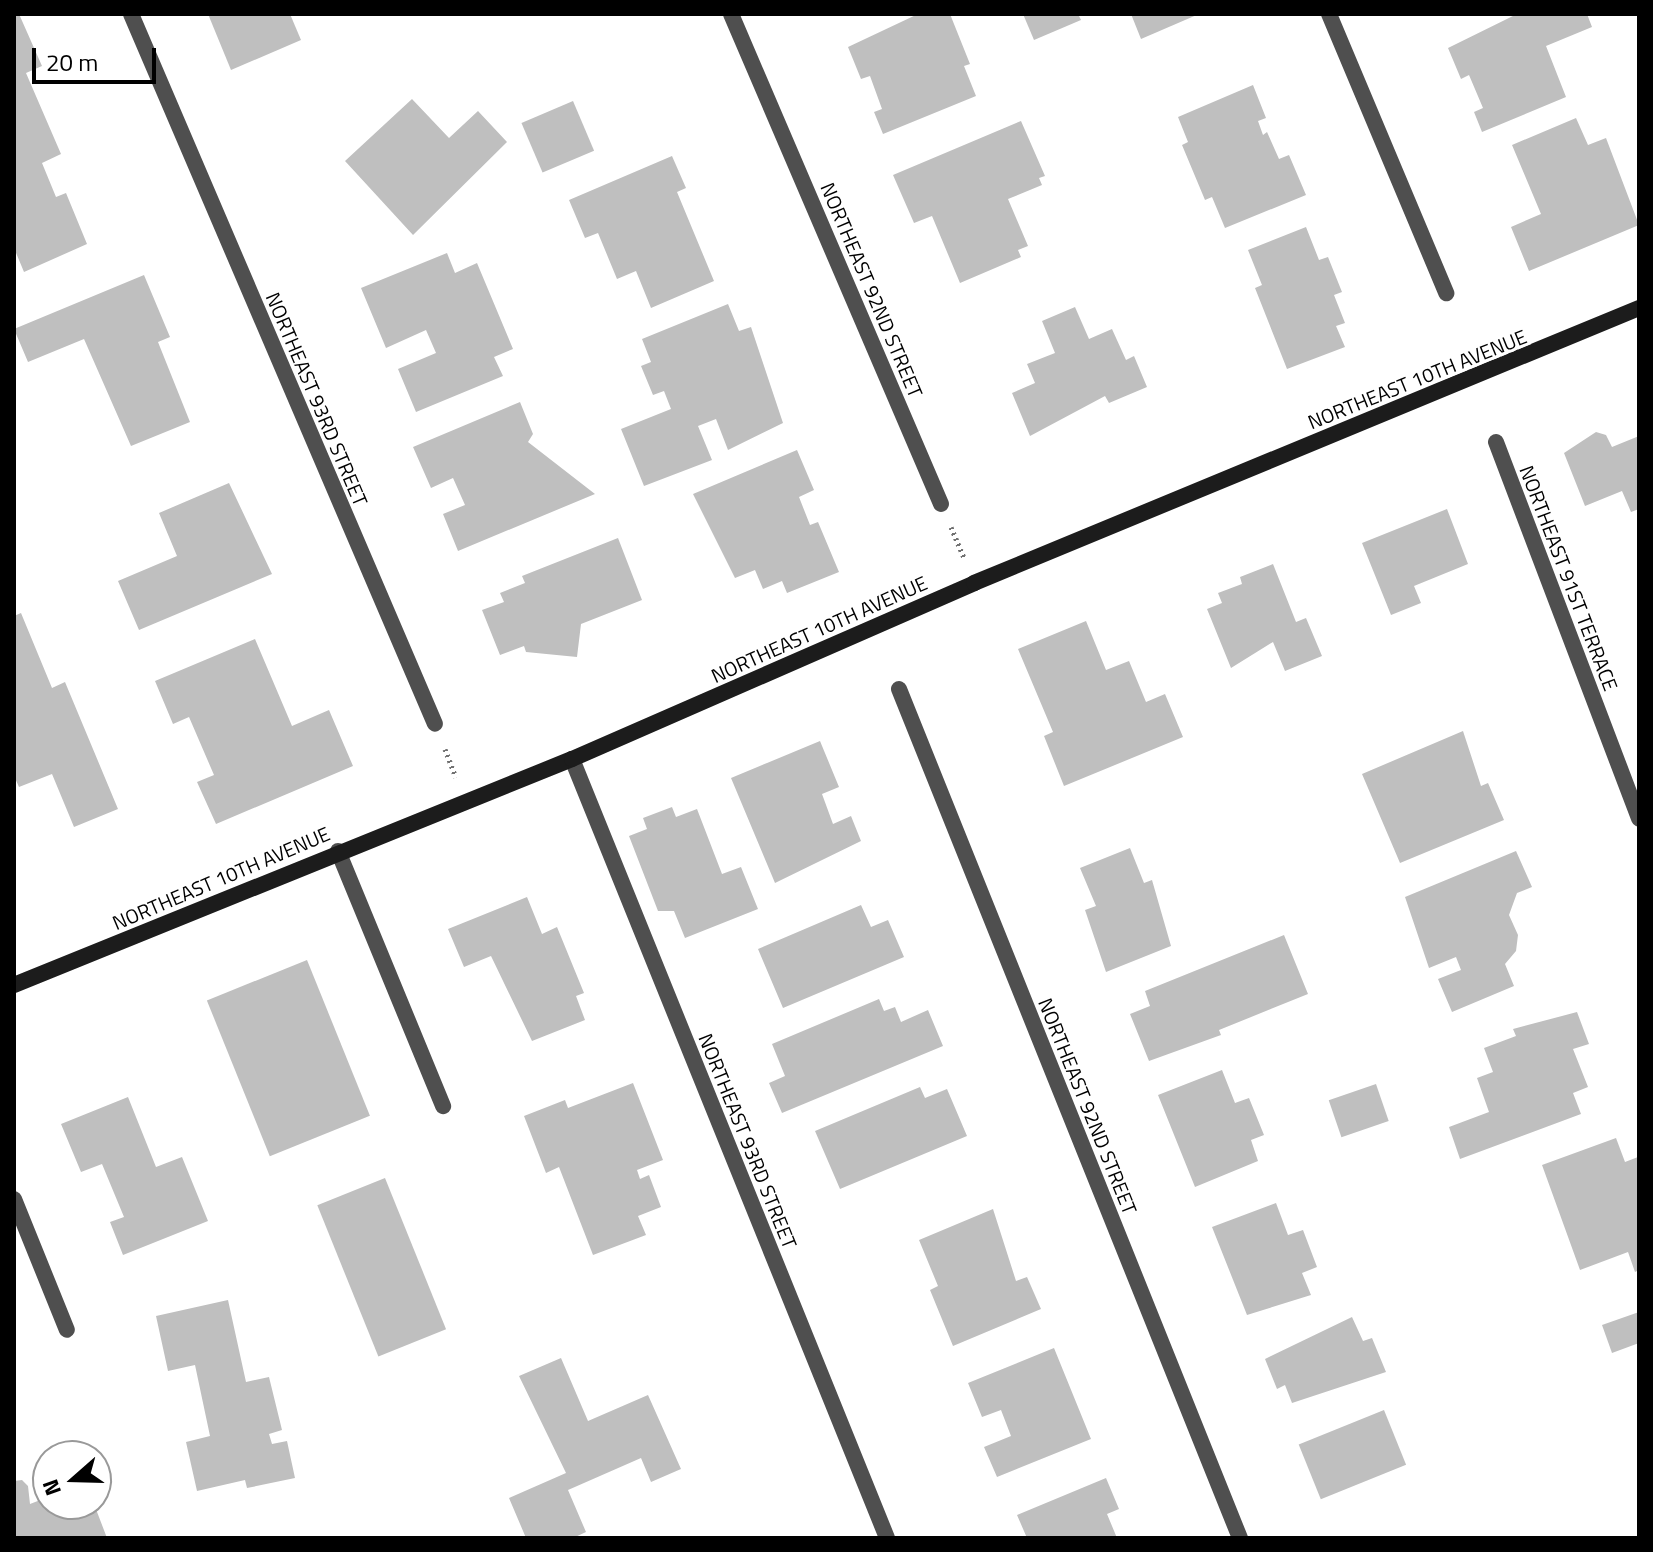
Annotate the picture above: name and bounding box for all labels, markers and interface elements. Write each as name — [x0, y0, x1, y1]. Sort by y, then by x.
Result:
scale bar — [36, 32, 160, 82]
text: 20 m — [46, 44, 98, 80]
street label: NORTHEAST 92ND STREET — [816, 179, 928, 401]
street label: NORTHEAST 93RD STREET — [261, 289, 373, 509]
street label: NORTHEAST 10TH AVENUE — [1304, 324, 1530, 434]
street label: NORTHEAST 91ST TERRACE — [1515, 462, 1623, 694]
street label: NORTHEAST 10TH AVENUE — [707, 570, 931, 688]
street label: NORTHEAST 10TH AVENUE — [109, 821, 333, 935]
street label: NORTHEAST 92ND STREET — [1034, 994, 1142, 1218]
street label: NORTHEAST 93RD STREET — [694, 1030, 802, 1252]
north arrow — [32, 1440, 112, 1520]
text: N — [33, 1475, 70, 1501]

